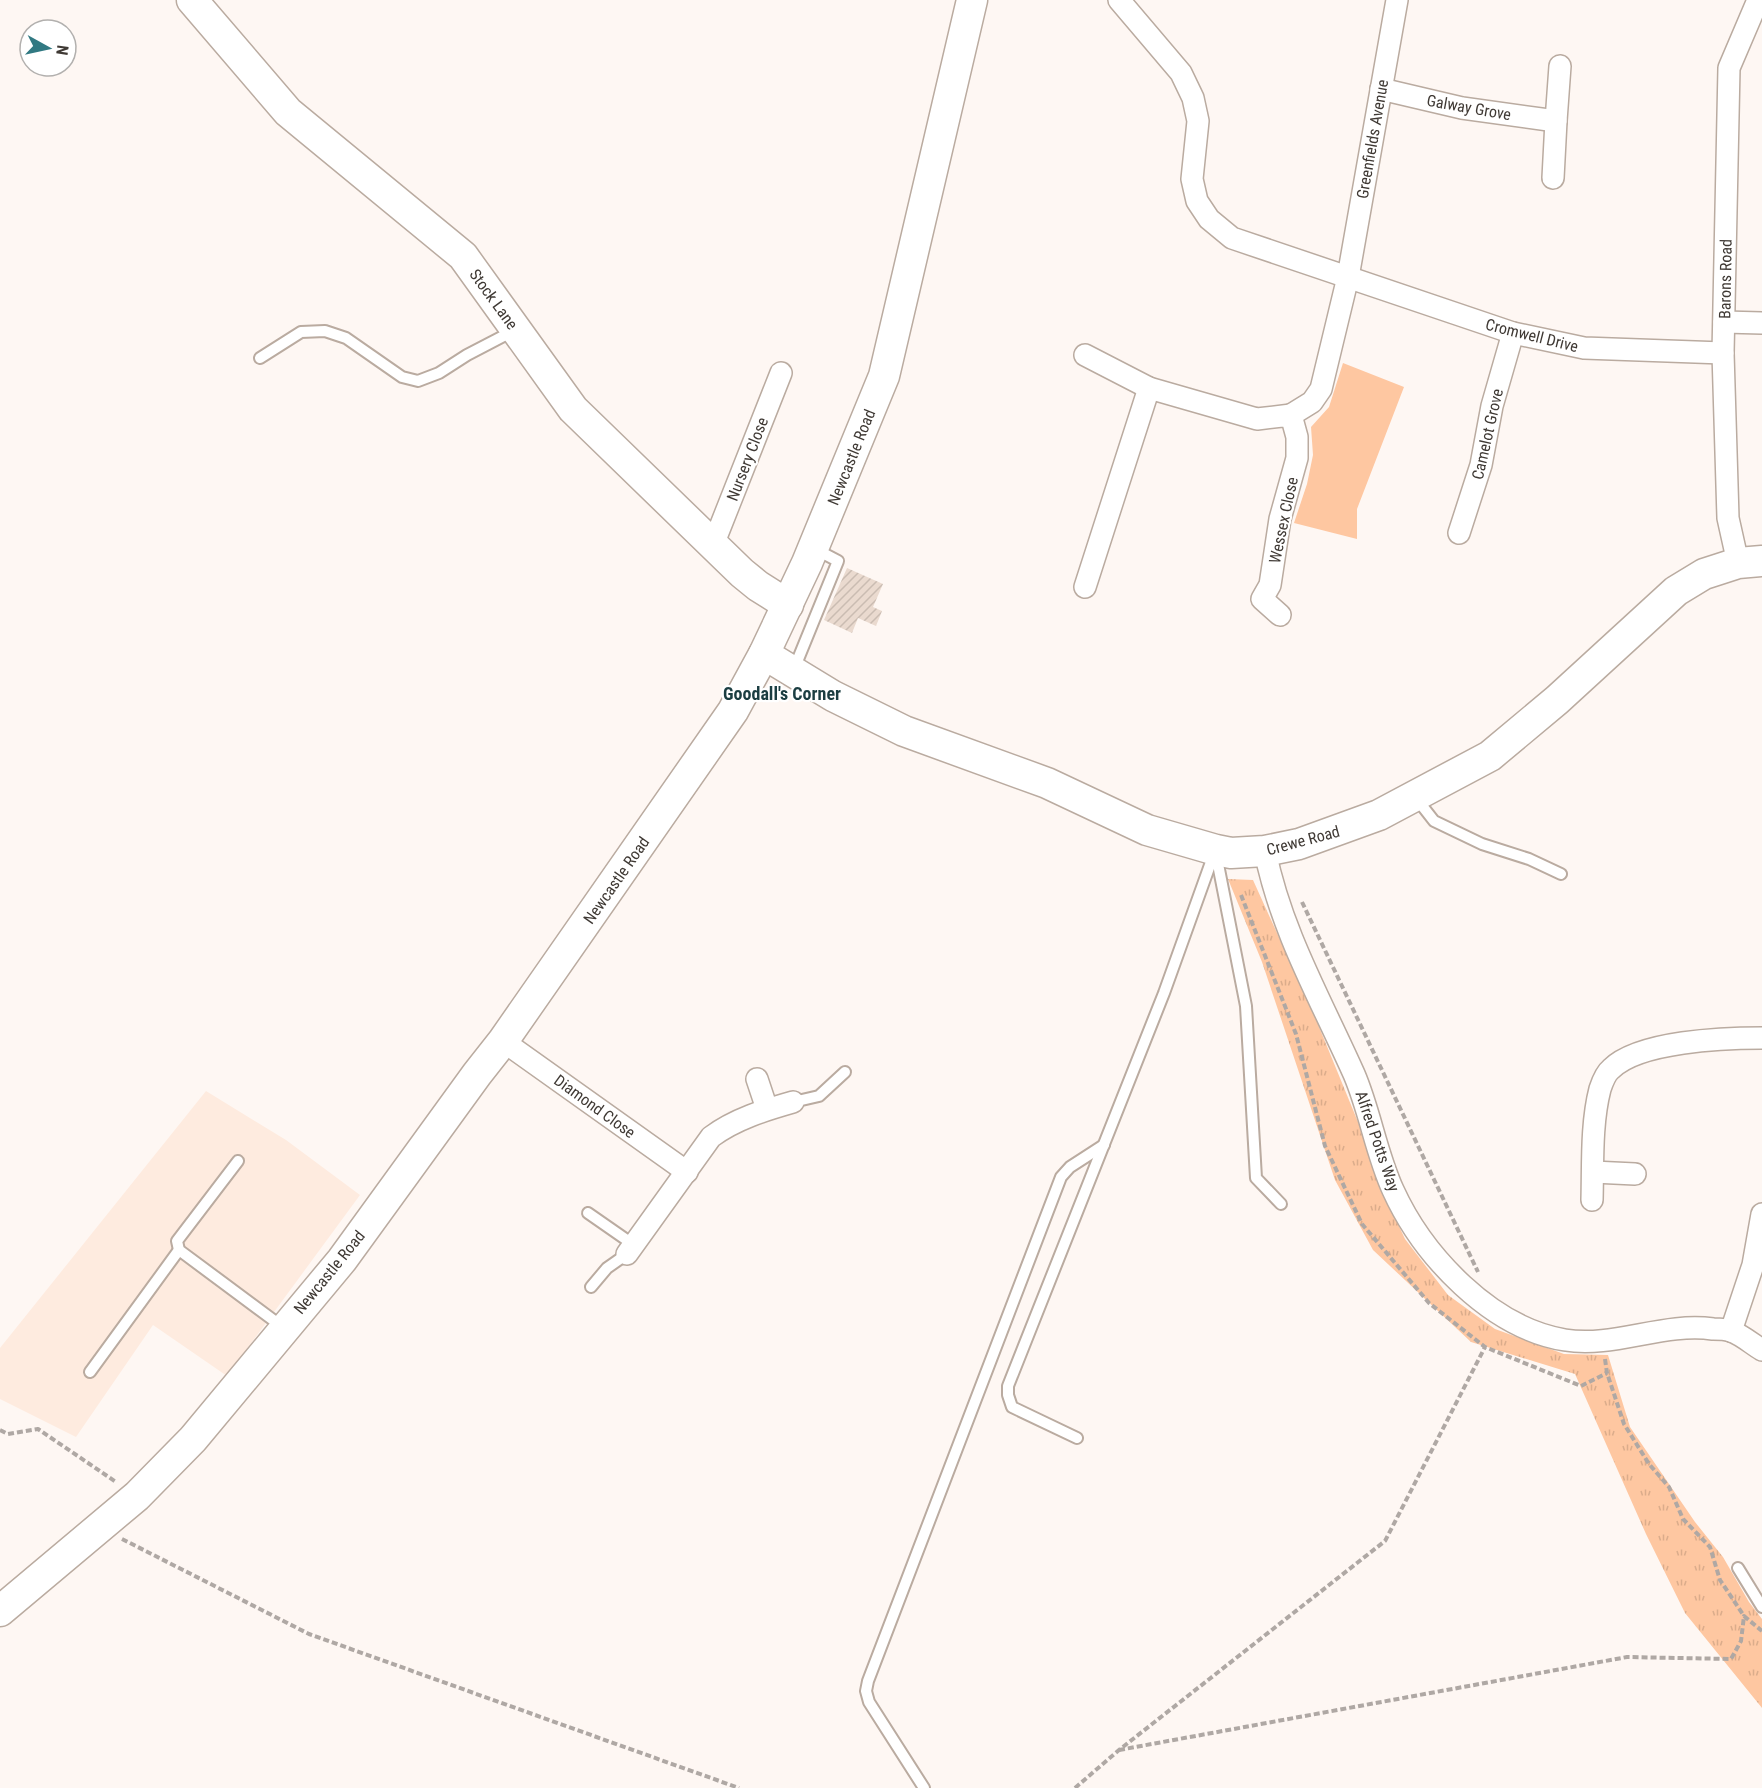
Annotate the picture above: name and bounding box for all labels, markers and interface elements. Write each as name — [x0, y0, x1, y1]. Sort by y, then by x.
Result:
north arrow — [18, 18, 78, 78]
text: N — [52, 44, 72, 56]
street label: Greenfields Avenue — [1353, 78, 1392, 200]
street label: Galway Grove — [1425, 91, 1513, 124]
street label: Barons Road — [1715, 239, 1736, 319]
street label: Stock Lane — [465, 266, 522, 333]
street label: Cromwell Drive — [1484, 315, 1580, 356]
street label: Camelot Grove — [1468, 387, 1507, 481]
street label: Newcastle Road — [824, 406, 879, 508]
street label: Nursery Close — [723, 415, 772, 504]
street label: Wessex Close — [1265, 475, 1302, 565]
district label: Goodall's Corner — [723, 683, 841, 704]
street label: Crewe Road — [1264, 822, 1342, 859]
street label: Newcastle Road — [579, 833, 653, 927]
street label: Diamond Close — [550, 1071, 639, 1142]
street label: Alfred Potts Way — [1351, 1088, 1404, 1194]
street label: Newcastle Road — [290, 1227, 369, 1318]

